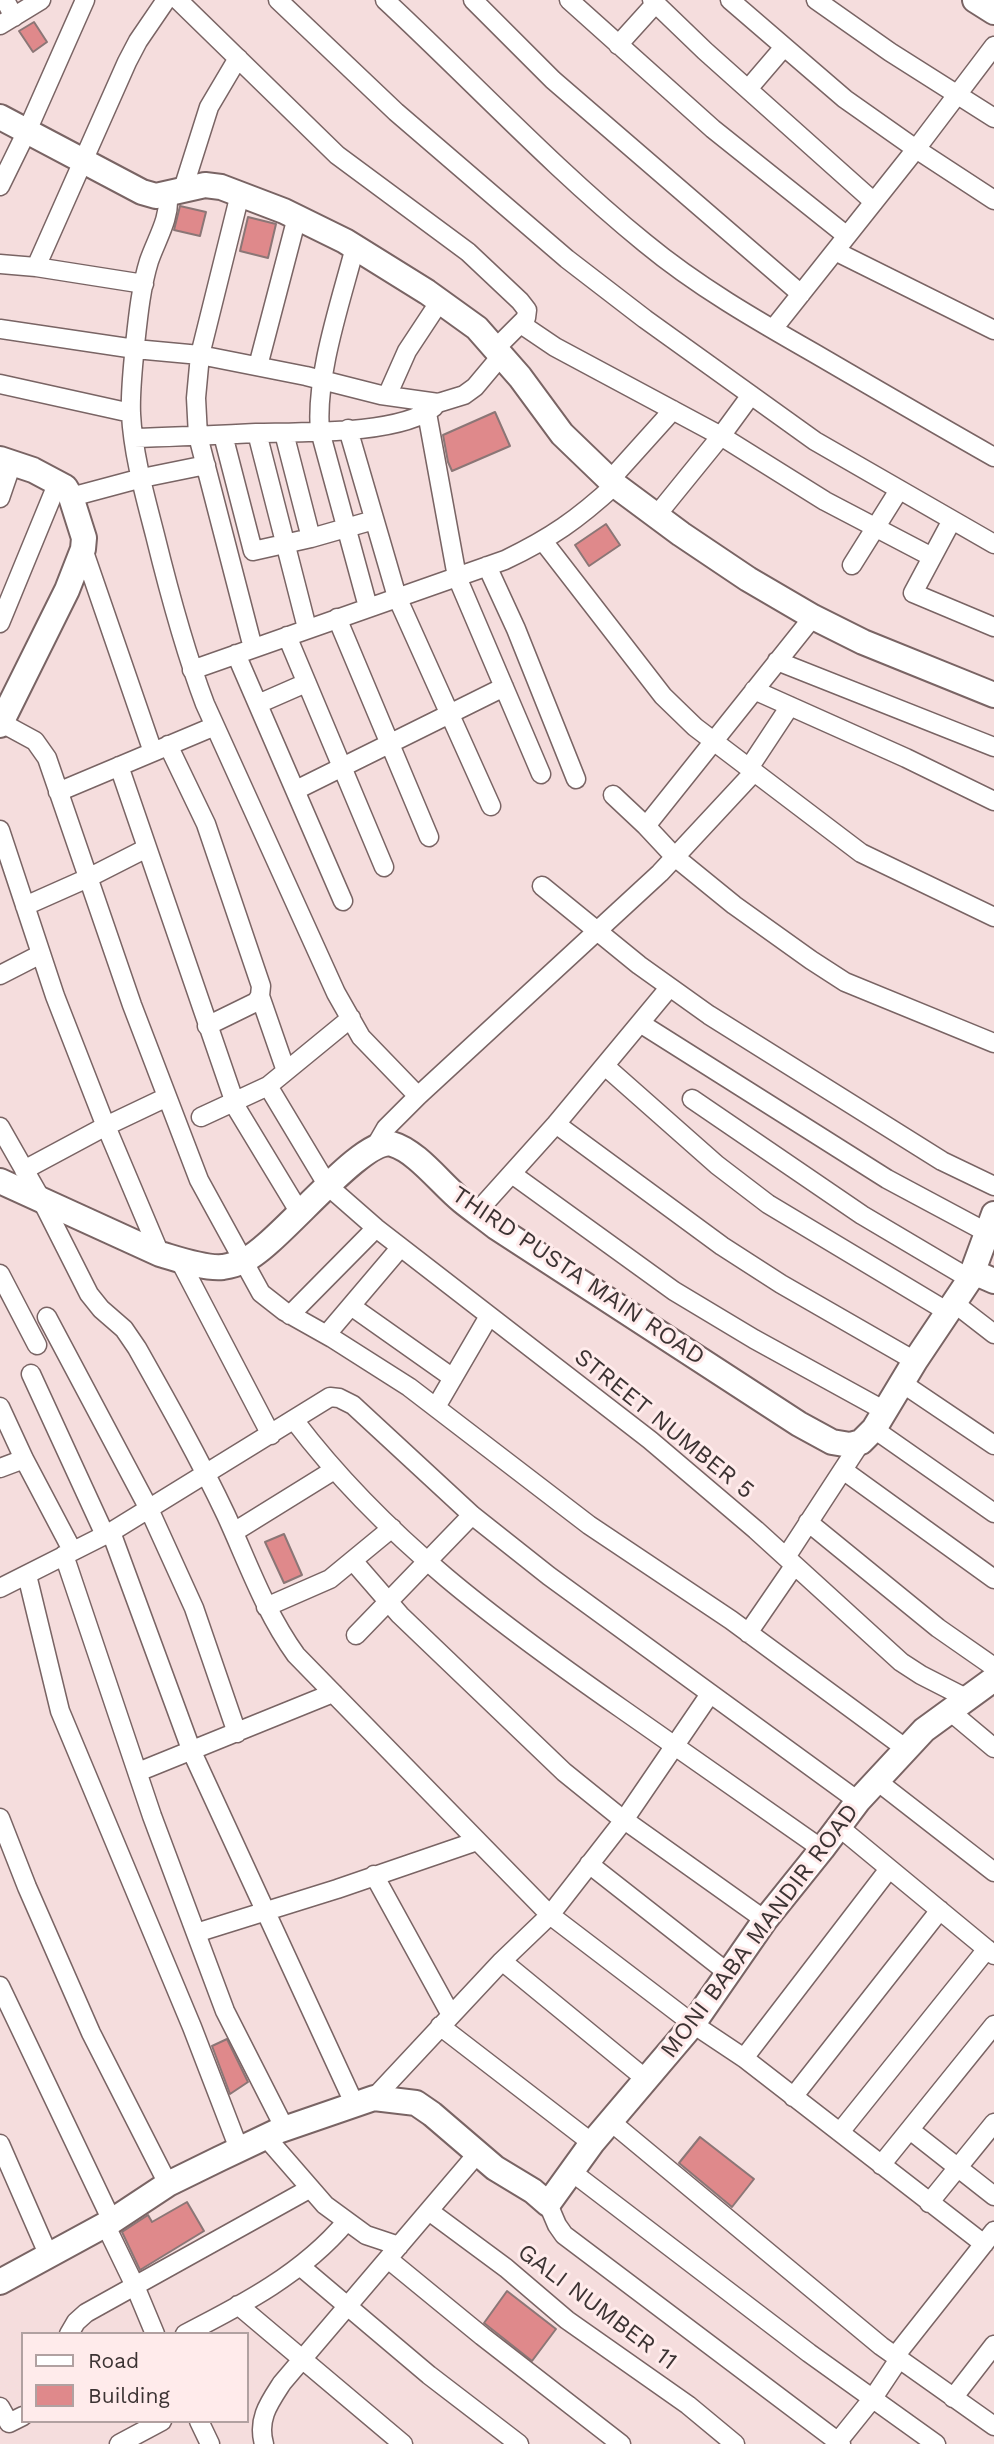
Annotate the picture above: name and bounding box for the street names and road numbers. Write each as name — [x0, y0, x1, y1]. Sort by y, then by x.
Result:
street label: THIRD PUSTA MAIN ROAD — [446, 1180, 710, 1372]
street label: STREET NUMBER 5 — [568, 1343, 760, 1505]
street label: MONI BABA MANDIR ROAD — [655, 1798, 865, 2064]
street label: GALI NUMBER 11 — [512, 2238, 682, 2376]

